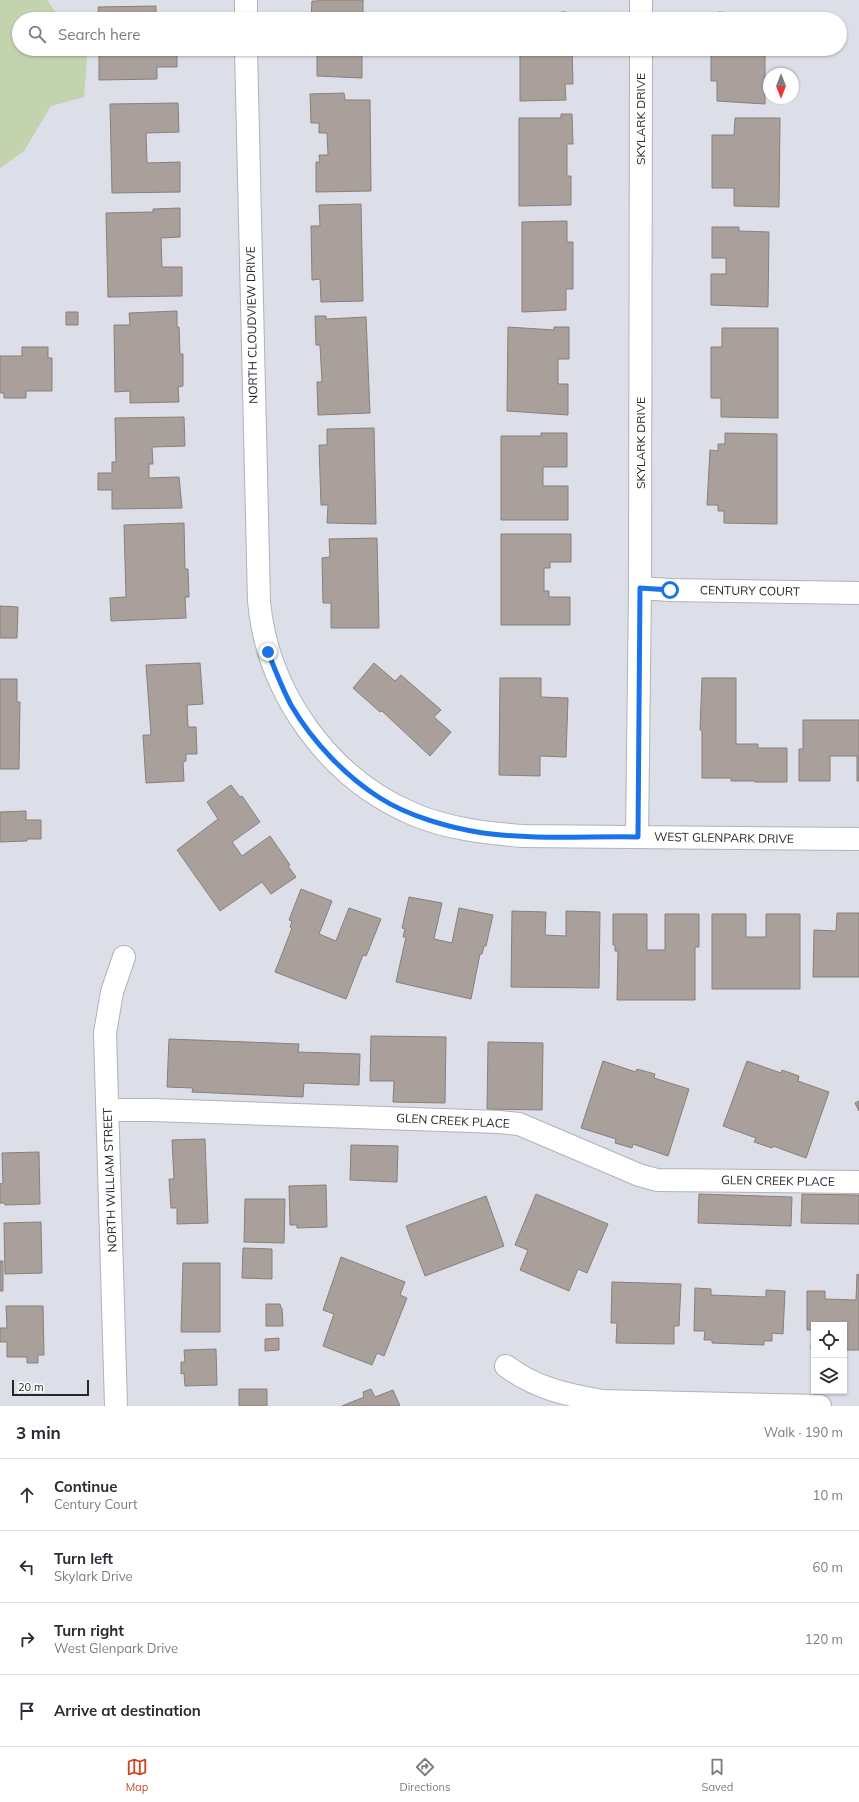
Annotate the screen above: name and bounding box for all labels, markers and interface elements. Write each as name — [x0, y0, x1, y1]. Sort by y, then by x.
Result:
search box — [12, 12, 847, 56]
icon: search — [26, 23, 48, 45]
text: Search here — [58, 25, 140, 44]
north arrow — [763, 68, 799, 104]
street label: SKYLARK DRIVE — [633, 73, 648, 165]
street label: NORTH CLOUDVIEW DRIVE — [243, 246, 260, 404]
street label: SKYLARK DRIVE — [633, 397, 648, 489]
route start — [661, 581, 679, 599]
street label: CENTURY COURT — [700, 582, 801, 599]
route end — [259, 643, 277, 661]
street label: WEST GLENPARK DRIVE — [654, 829, 794, 846]
street label: NORTH WILLIAM STREET — [99, 1107, 120, 1253]
street label: GLEN CREEK PLACE — [396, 1110, 510, 1131]
street label: GLEN CREEK PLACE — [721, 1172, 835, 1189]
map controls — [811, 1322, 847, 1394]
button: locate — [811, 1322, 847, 1358]
button: layers — [811, 1358, 847, 1394]
scale bar — [12, 1378, 89, 1397]
text: 20 m — [18, 1380, 44, 1394]
text: 3 min — [16, 1422, 61, 1443]
text: Walk · 190 m — [764, 1424, 843, 1440]
text: Continue — [54, 1477, 117, 1496]
icon: ahead — [16, 1484, 38, 1506]
text: 10 m — [813, 1487, 843, 1503]
text: Century Court — [54, 1496, 138, 1512]
text: Turn left — [54, 1549, 113, 1568]
icon: left — [16, 1556, 38, 1578]
text: 60 m — [813, 1559, 843, 1575]
text: Skylark Drive — [54, 1568, 133, 1584]
text: Turn right — [54, 1621, 124, 1640]
icon: right — [16, 1628, 38, 1650]
text: 120 m — [805, 1631, 843, 1647]
text: West Glenpark Drive — [54, 1640, 178, 1656]
icon: arrive — [16, 1700, 38, 1722]
text: Arrive at destination — [54, 1701, 201, 1720]
tab: Map — [126, 1756, 148, 1794]
tab: Directions — [400, 1756, 450, 1794]
tab: Saved — [702, 1756, 733, 1794]

